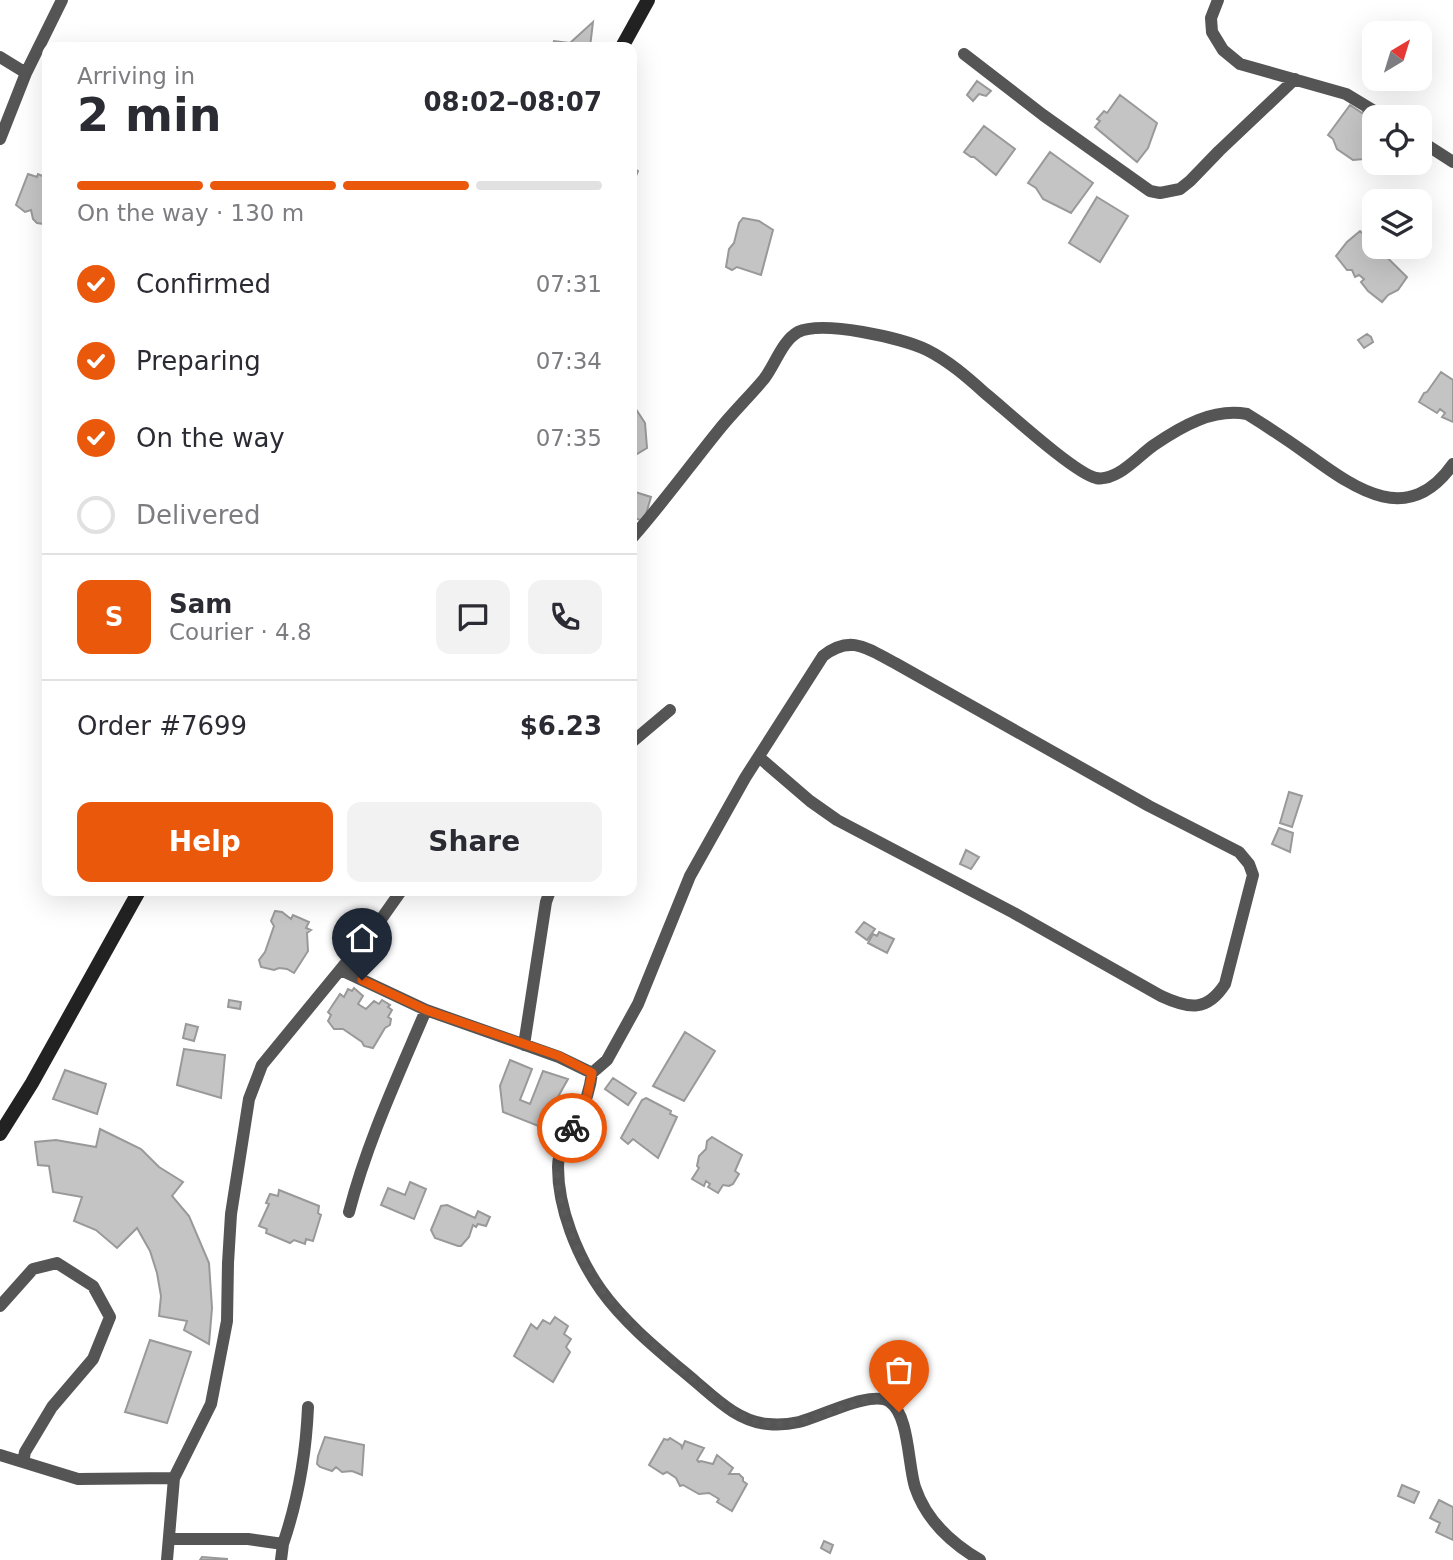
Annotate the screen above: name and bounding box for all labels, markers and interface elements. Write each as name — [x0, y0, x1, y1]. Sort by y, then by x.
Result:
north arrow — [1362, 21, 1432, 91]
map controls — [1362, 21, 1432, 259]
text: Arriving in — [77, 63, 195, 89]
text: 08:02–08:07 — [423, 87, 602, 117]
text: 2 min — [77, 88, 221, 142]
button: locate — [1362, 105, 1432, 175]
button: layers — [1362, 189, 1432, 259]
text: On the way · 130 m — [77, 200, 304, 226]
icon: check — [77, 265, 115, 303]
text: Confirmed — [136, 269, 271, 299]
text: 07:31 — [536, 271, 602, 297]
icon: check — [77, 342, 115, 380]
text: Preparing — [136, 346, 261, 376]
text: 07:34 — [536, 348, 602, 374]
icon: check — [77, 419, 115, 457]
text: On the way — [136, 423, 285, 453]
text: 07:35 — [536, 425, 602, 451]
text: Delivered — [136, 500, 260, 530]
button: chat — [436, 580, 510, 654]
button: phone — [528, 580, 602, 654]
text: Sam — [169, 589, 232, 619]
text: S — [105, 602, 123, 632]
text: Courier · 4.8 — [169, 619, 312, 645]
text: Order #7699 — [77, 711, 247, 741]
text: $6.23 — [520, 711, 602, 741]
button: Help — [77, 802, 333, 882]
button: Share — [347, 802, 602, 882]
pin — [332, 908, 392, 980]
icon: home — [343, 919, 381, 957]
courier — [537, 1093, 607, 1163]
icon: bike — [553, 1109, 591, 1147]
pin — [869, 1340, 929, 1412]
icon: bag — [880, 1351, 918, 1389]

